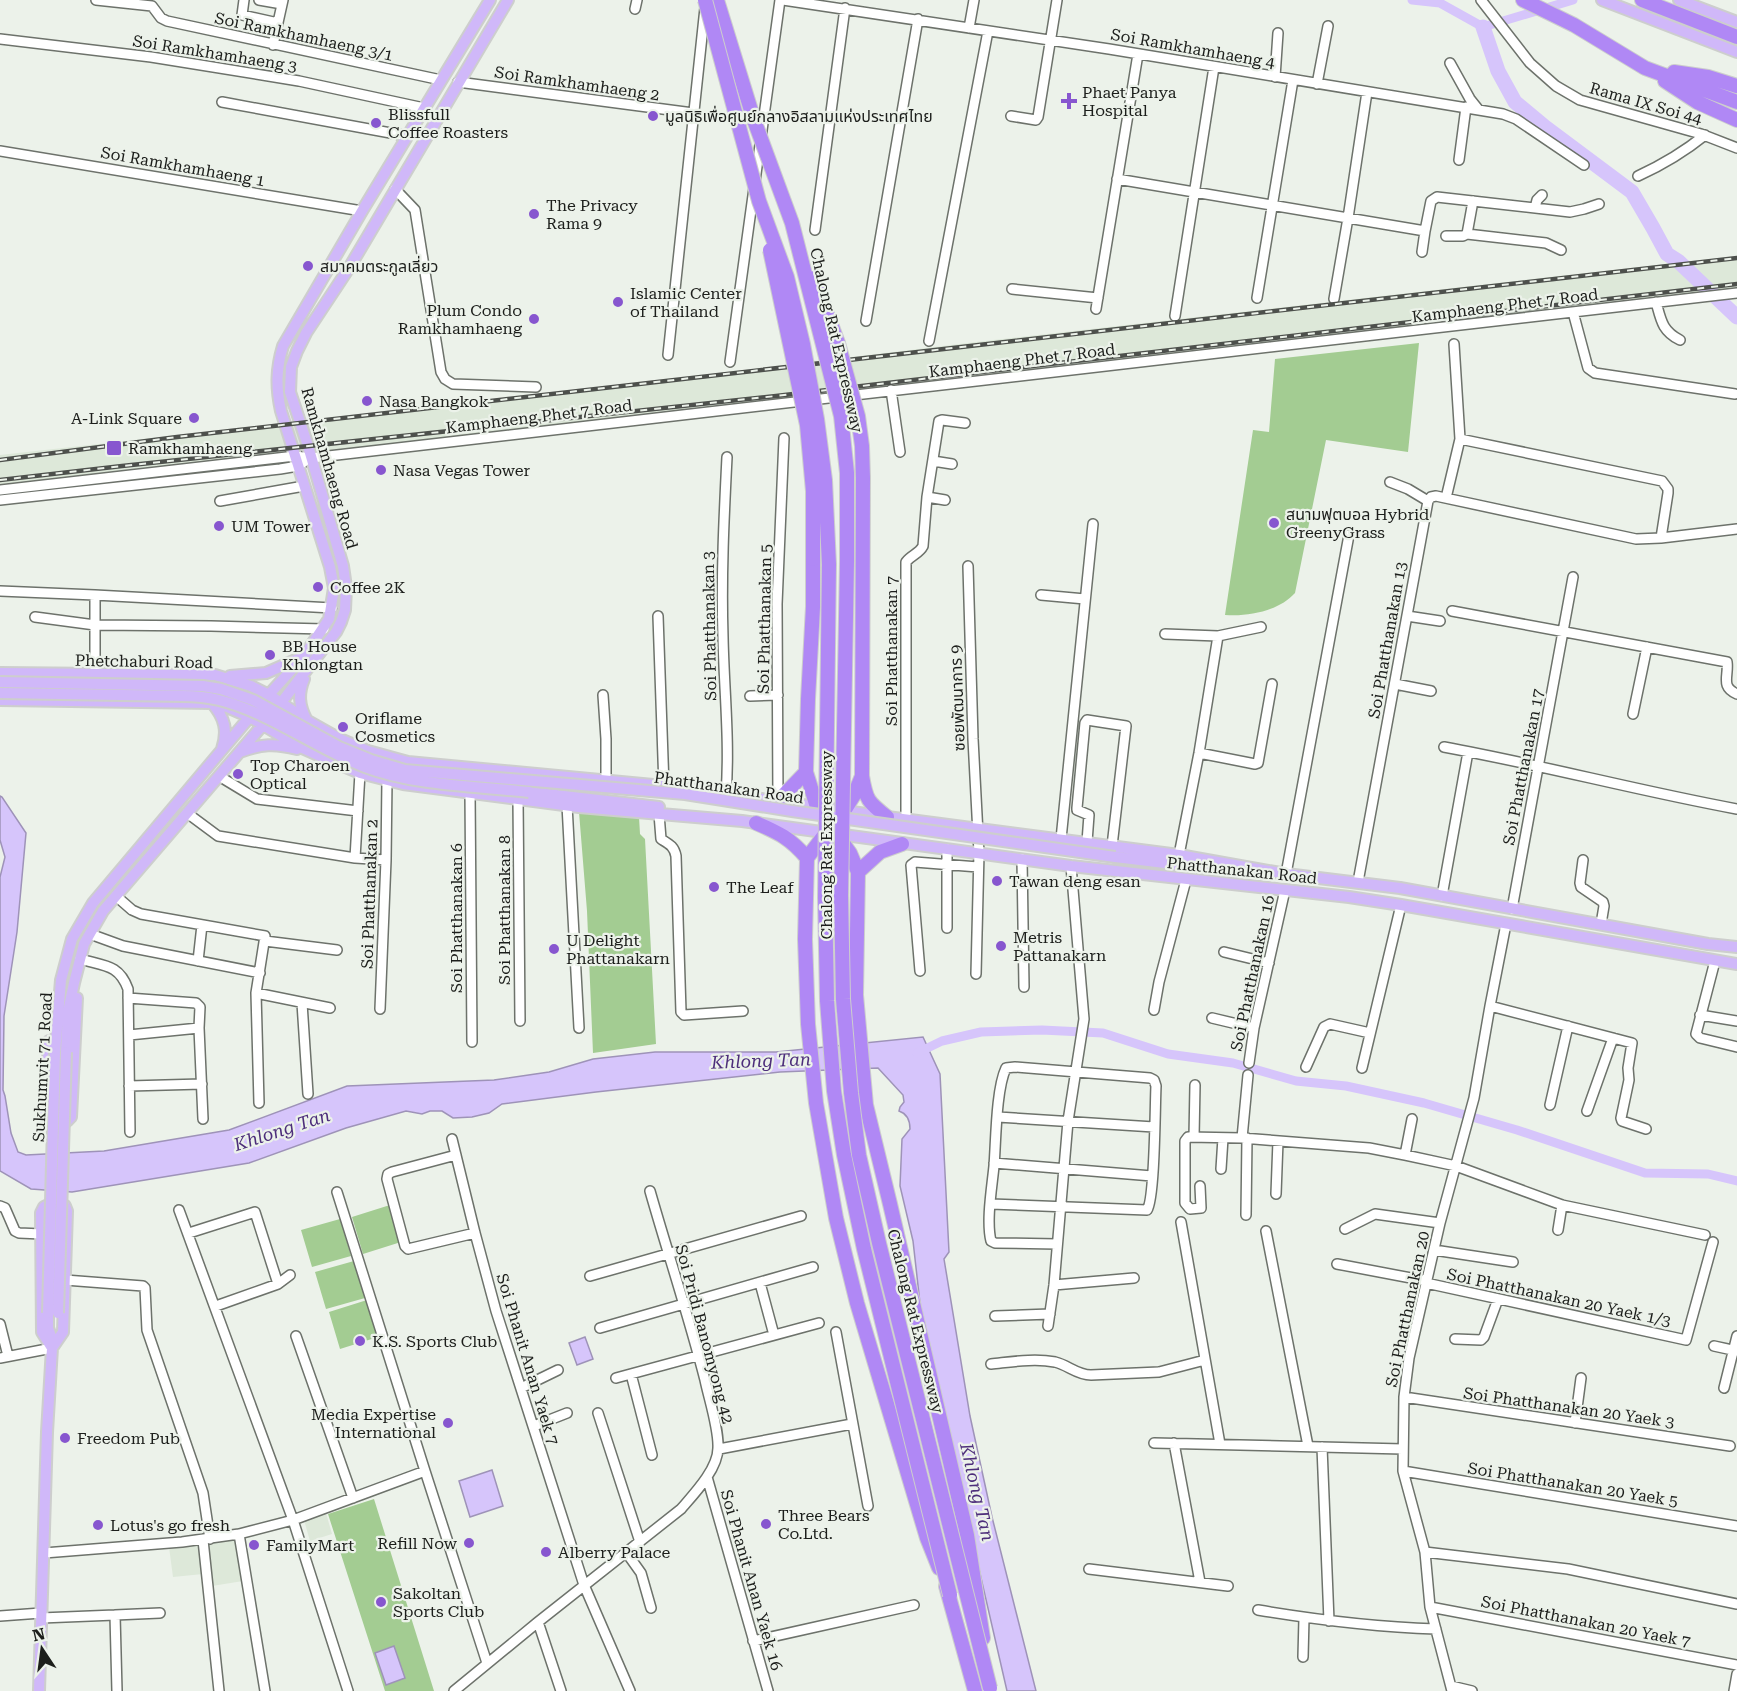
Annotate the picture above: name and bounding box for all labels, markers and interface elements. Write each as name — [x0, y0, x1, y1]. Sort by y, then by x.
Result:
street label: Soi Ramkhamhaeng 3/1 — [213, 8, 395, 64]
street label: Soi Ramkhamhaeng 4 — [1109, 25, 1276, 72]
street label: Soi Ramkhamhaeng 3 — [131, 31, 299, 75]
street label: Soi Ramkhamhaeng 2 — [493, 63, 661, 104]
street label: Rama IX Soi 44 — [1588, 78, 1704, 129]
place label: Phaet Panya Hospital — [1082, 83, 1177, 120]
marker: Phaet Panya Hospital — [1060, 92, 1078, 110]
place label: Blissfull Coffee Roasters — [388, 105, 508, 142]
place label: มูลนิธิเพื่อศูนย์กลางอิสลามแห่งประเทศไทย — [665, 105, 933, 126]
marker: มูลนิธิเพื่อศูนย์กลางอิสลามแห่งประเทศไทย — [646, 109, 660, 123]
marker: Blissfull Coffee Roasters — [369, 116, 383, 130]
street label: Soi Ramkhamhaeng 1 — [99, 143, 266, 190]
place label: The Privacy Rama 9 — [546, 196, 638, 233]
marker: The Privacy Rama 9 — [527, 207, 541, 221]
street label: Chalong Rat Expressway — [806, 246, 867, 435]
place label: สมาคมตระกูลเลี่ยว — [320, 255, 438, 276]
marker: สมาคมตระกูลเลี่ยว — [301, 259, 315, 273]
place label: Islamic Center of Thailand — [630, 284, 742, 321]
street label: Kamphaeng Phet 7 Road — [1411, 285, 1599, 326]
marker: Islamic Center of Thailand — [611, 295, 625, 309]
place label: Plum Condo Ramkhamhaeng — [398, 301, 523, 338]
marker: Plum Condo Ramkhamhaeng — [527, 312, 541, 326]
street label: Kamphaeng Phet 7 Road — [928, 340, 1116, 381]
street label: Ramkhamhaeng Road — [297, 385, 362, 551]
place label: Nasa Bangkok — [379, 392, 489, 411]
marker: Nasa Bangkok — [360, 394, 374, 408]
street label: Kamphaeng Phet 7 Road — [445, 396, 633, 437]
place label: A-Link Square — [71, 409, 182, 428]
marker: A-Link Square — [187, 411, 201, 425]
marker: Ramkhamhaeng — [105, 439, 123, 457]
place label: Ramkhamhaeng — [128, 439, 253, 458]
place label: Nasa Vegas Tower — [393, 461, 531, 480]
marker: Nasa Vegas Tower — [374, 463, 388, 477]
place label: สนามฟุตบอล Hybrid GreenyGrass — [1286, 505, 1429, 542]
marker: สนามฟุตบอล Hybrid GreenyGrass — [1267, 516, 1281, 530]
place label: UM Tower — [231, 517, 311, 536]
marker: UM Tower — [212, 519, 226, 533]
street label: Soi Phatthanakan 5 — [754, 544, 775, 694]
street label: Soi Phatthanakan 3 — [699, 551, 720, 701]
street label: Soi Phatthanakan 13 — [1364, 560, 1411, 720]
street label: Soi Phatthanakan 7 — [882, 576, 901, 726]
place label: Coffee 2K — [330, 578, 405, 597]
marker: Coffee 2K — [311, 580, 325, 594]
place label: BB House Khlongtan — [282, 637, 363, 674]
street label: ซอยพัฒนาการ 9 — [946, 644, 969, 751]
marker: BB House Khlongtan — [263, 648, 277, 662]
street label: Phetchaburi Road — [75, 651, 213, 672]
street label: Soi Phatthanakan 17 — [1499, 687, 1548, 847]
place label: Oriflame Cosmetics — [355, 709, 435, 746]
marker: Oriflame Cosmetics — [336, 720, 350, 734]
street label: Chalong Rat Expressway — [817, 750, 836, 940]
place label: Top Charoen Optical — [250, 756, 350, 793]
marker: Top Charoen Optical — [231, 767, 245, 781]
street label: Phatthanakan Road — [653, 768, 805, 807]
street label: Soi Phatthanakan 2 — [357, 819, 382, 969]
street label: Soi Phatthanakan 8 — [495, 835, 514, 985]
street label: Soi Phatthanakan 6 — [447, 843, 466, 993]
street label: Phatthanakan Road — [1166, 853, 1318, 888]
place label: Tawan deng esan — [1009, 872, 1141, 891]
marker: Tawan deng esan — [990, 874, 1004, 888]
place label: The Leaf — [726, 878, 794, 897]
marker: The Leaf — [707, 880, 721, 894]
street label: Soi Phatthanakan 16 — [1227, 893, 1278, 1053]
place label: Metris Pattanakarn — [1013, 928, 1106, 965]
place label: U Delight Phattanakarn — [566, 931, 670, 968]
marker: Metris Pattanakarn — [994, 939, 1008, 953]
marker: U Delight Phattanakarn — [547, 942, 561, 956]
street label: Sukhumvit 71 Road — [29, 992, 56, 1142]
water label: Khlong Tan — [710, 1048, 811, 1073]
water label: Khlong Tan — [230, 1104, 333, 1155]
street label: Chalong Rat Expressway — [883, 1227, 948, 1416]
street label: Soi Phatthanakan 20 — [1382, 1229, 1433, 1389]
street label: Soi Pridi Banomyong 42 — [671, 1242, 738, 1426]
street label: Soi Phatthanakan 20 Yaek 1/3 — [1445, 1264, 1673, 1331]
street label: Soi Phanit Anan Yaek 7 — [492, 1271, 563, 1447]
place label: K.S. Sports Club — [372, 1332, 497, 1351]
marker: K.S. Sports Club — [353, 1334, 367, 1348]
street label: Soi Phatthanakan 20 Yaek 3 — [1462, 1383, 1676, 1432]
place label: Media Expertise International — [311, 1405, 436, 1442]
marker: Media Expertise International — [441, 1416, 455, 1430]
place label: Freedom Pub — [77, 1429, 180, 1448]
marker: Freedom Pub — [58, 1431, 72, 1445]
water label: Khlong Tan — [956, 1440, 999, 1543]
street label: Soi Phatthanakan 20 Yaek 5 — [1466, 1458, 1680, 1511]
street label: Soi Phanit Anan Yaek 16 — [717, 1487, 786, 1673]
place label: Three Bears Co.Ltd. — [778, 1506, 870, 1543]
place label: Lotus's go fresh — [110, 1516, 230, 1535]
marker: Three Bears Co.Ltd. — [759, 1517, 773, 1531]
marker: Lotus's go fresh — [91, 1518, 105, 1532]
place label: Refill Now — [377, 1534, 458, 1553]
place label: FamilyMart — [266, 1536, 354, 1555]
marker: Refill Now — [462, 1536, 476, 1550]
marker: FamilyMart — [247, 1538, 261, 1552]
place label: Alberry Palace — [558, 1543, 670, 1562]
marker: Alberry Palace — [539, 1545, 553, 1559]
place label: Sakoltan Sports Club — [393, 1584, 484, 1621]
street label: Soi Phatthanakan 20 Yaek 7 — [1480, 1592, 1692, 1651]
marker: Sakoltan Sports Club — [374, 1595, 388, 1609]
north arrow — [12, 1619, 72, 1679]
text: N — [31, 1624, 47, 1646]

